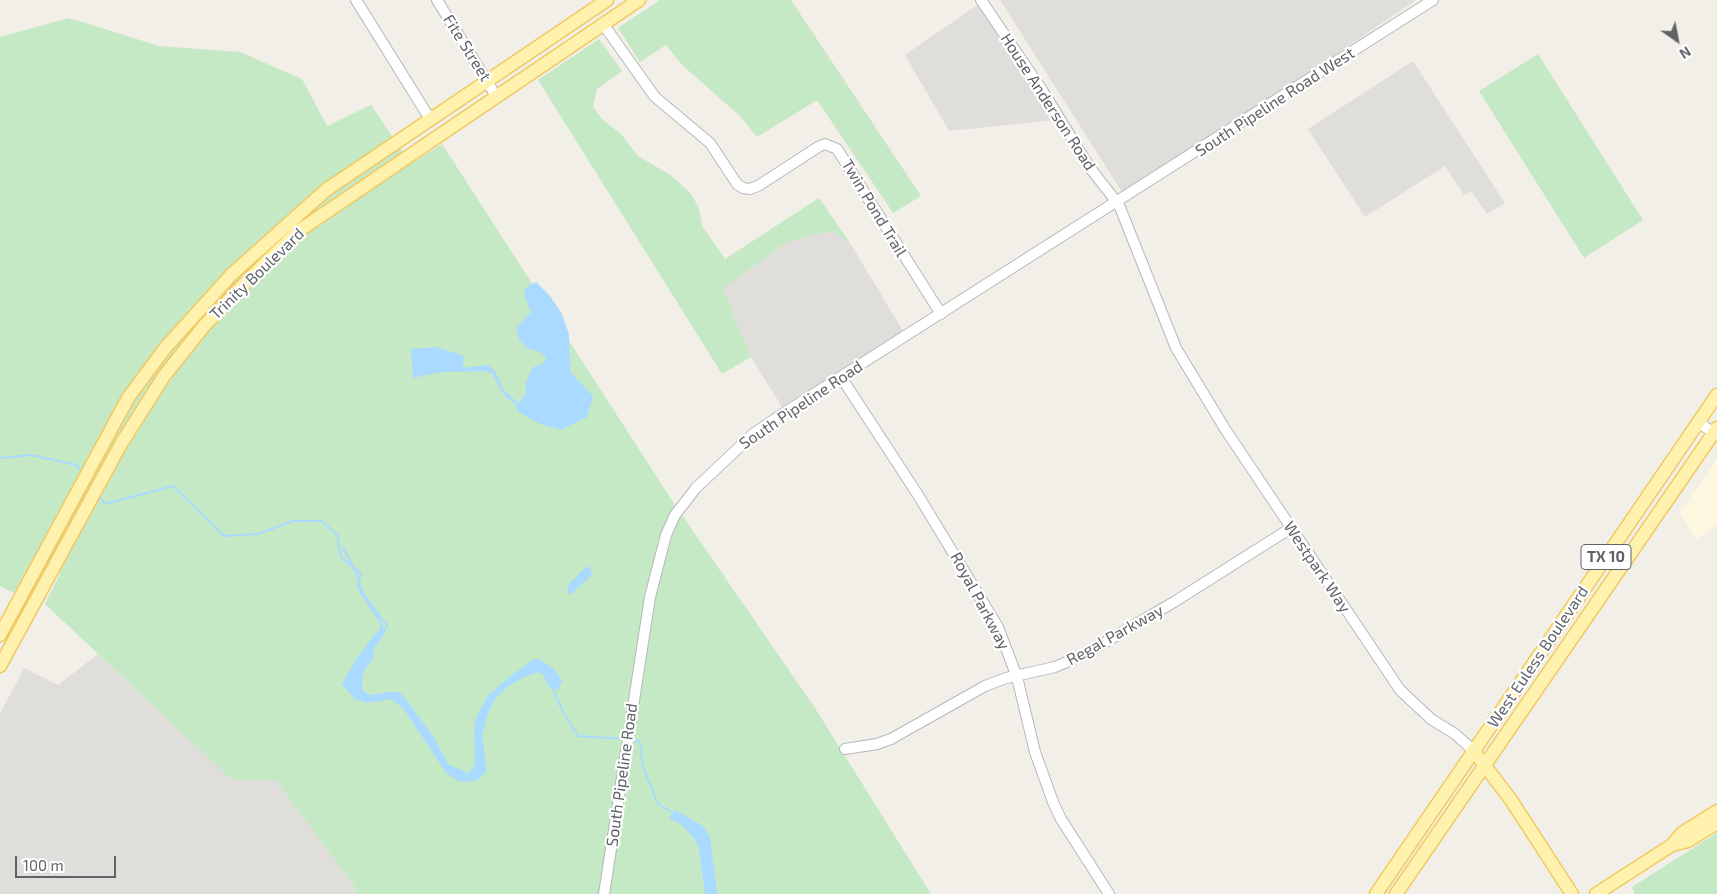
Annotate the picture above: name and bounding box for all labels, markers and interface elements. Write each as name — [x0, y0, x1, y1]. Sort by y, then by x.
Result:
street label: Fite Street — [439, 11, 495, 85]
north arrow — [1652, 15, 1702, 65]
street label: House Anderson Road — [997, 30, 1099, 174]
street label: South Pipeline Road West — [1192, 43, 1358, 161]
text: N — [1677, 43, 1694, 63]
street label: Twin Pond Trail — [837, 156, 911, 260]
street label: Trinity Boulevard — [206, 224, 308, 324]
street label: South Pipeline Road — [736, 357, 866, 453]
street label: Westpark Way — [1279, 518, 1355, 616]
road number: TX 10 — [1581, 544, 1631, 570]
street label: Royal Parkway — [946, 549, 1014, 653]
street label: West Euless Boulevard — [1483, 583, 1593, 731]
street label: Regal Parkway — [1063, 601, 1167, 669]
street label: South Pipeline Road — [602, 702, 642, 848]
scale bar — [18, 846, 119, 878]
text: 100 m — [23, 856, 64, 874]

